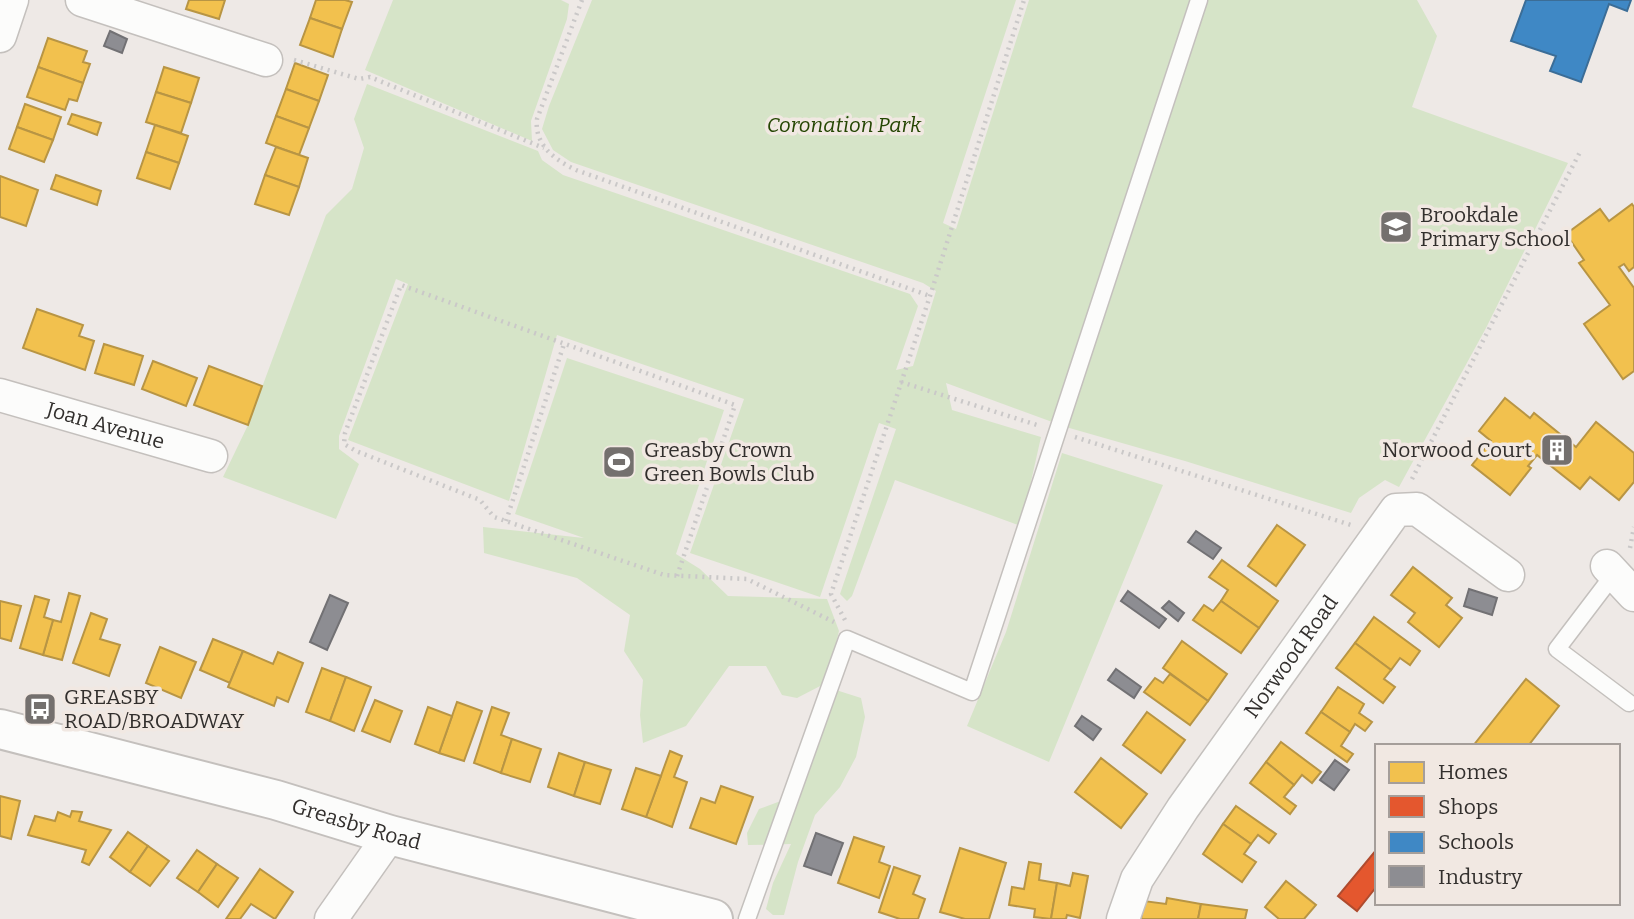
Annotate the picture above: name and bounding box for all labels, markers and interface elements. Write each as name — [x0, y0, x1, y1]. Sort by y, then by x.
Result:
park label: Coronation Park — [767, 112, 922, 138]
place label: Brookdale Primary School — [1420, 202, 1570, 252]
school or university icon: Brookdale Primary School — [1377, 208, 1415, 246]
street label: Joan Avenue — [43, 396, 168, 455]
building icon: Norwood Court — [1538, 431, 1576, 469]
place label: Greasby Crown Green Bowls Club — [644, 437, 815, 487]
place label: Norwood Court — [1382, 437, 1532, 463]
sports icon: Greasby Crown Green Bowls Club — [600, 443, 638, 481]
street label: Norwood Road — [1239, 590, 1344, 723]
place label: GREASBY ROAD/BROADWAY — [64, 684, 245, 734]
bus stop icon: GREASBY ROAD/BROADWAY — [21, 690, 59, 728]
legend — [1375, 744, 1620, 905]
text: Homes — [1438, 759, 1508, 785]
street label: Greasby Road — [289, 793, 424, 856]
text: Shops — [1438, 794, 1498, 820]
text: Schools — [1438, 829, 1514, 855]
text: Industry — [1438, 864, 1523, 890]

